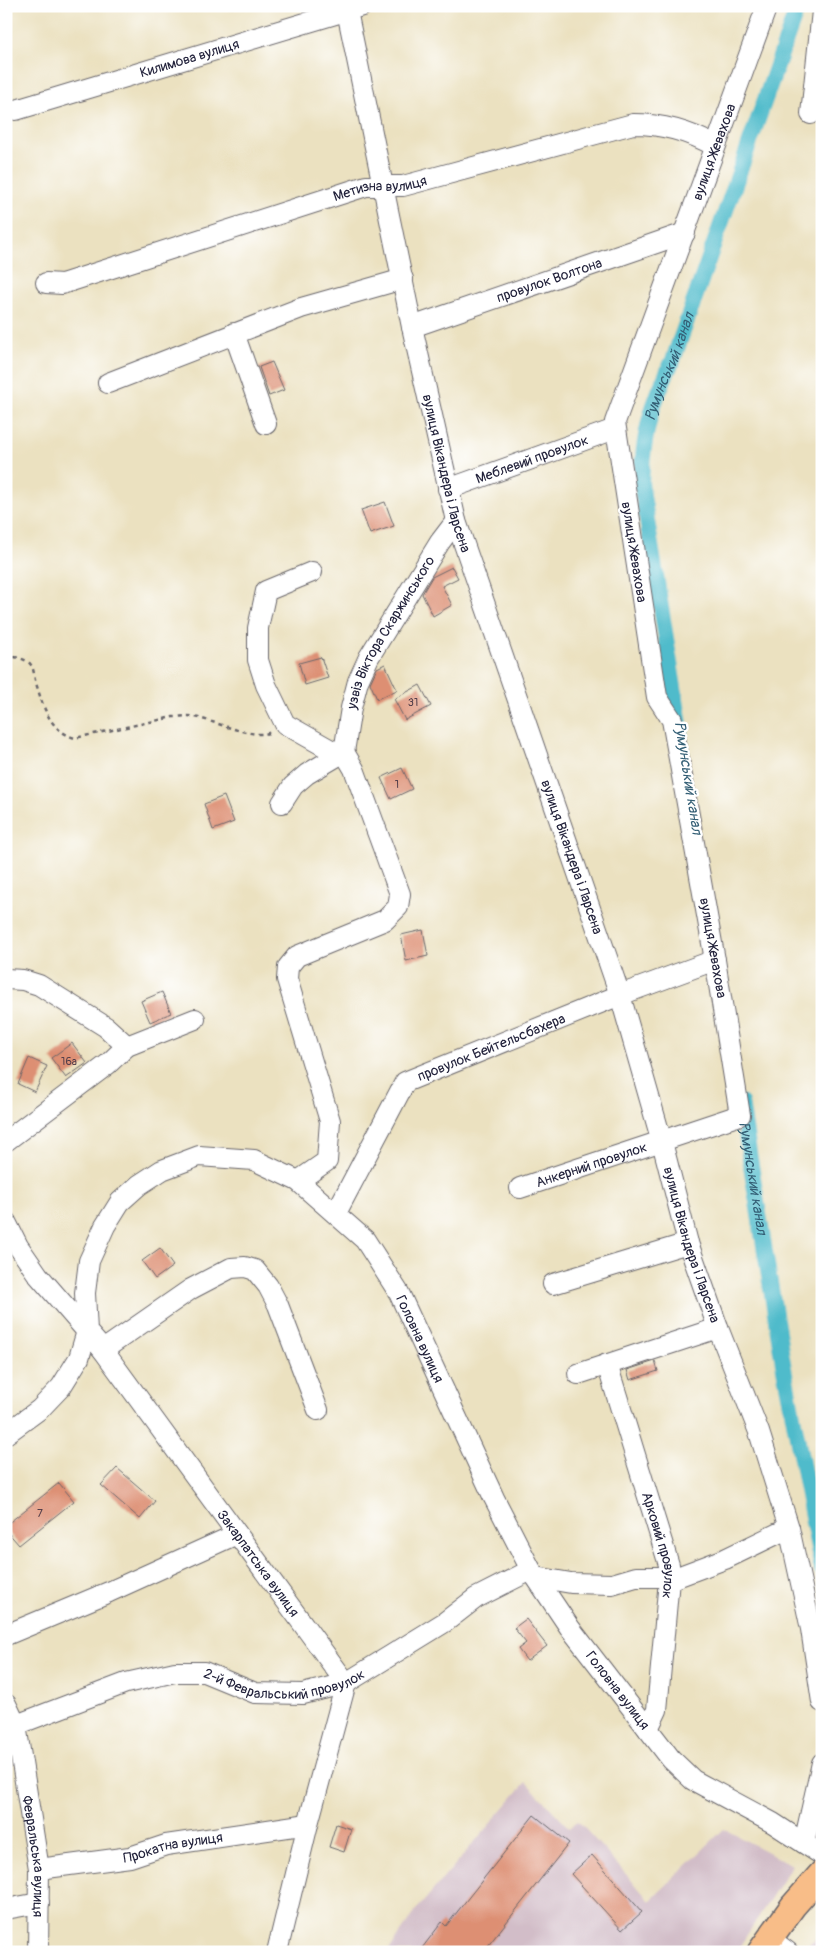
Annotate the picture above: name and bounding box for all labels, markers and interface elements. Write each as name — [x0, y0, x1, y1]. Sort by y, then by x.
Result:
street label: Килимова вулиця — [138, 35, 241, 81]
street label: вулиця Жевахова — [688, 101, 739, 202]
street label: Метизна вулиця — [331, 171, 429, 205]
street label: провулок Волтона — [494, 254, 604, 306]
water label: Румунський канал — [640, 309, 699, 423]
street label: вулиця Вікандера і Ларсена — [419, 393, 475, 554]
street label: Меблевий провулок — [473, 431, 590, 487]
street label: вулиця Жевахова — [618, 501, 650, 603]
street label: узвіз Віктора Скаржинського — [342, 552, 438, 712]
house number: 31 — [408, 696, 418, 709]
water label: Румунський канал — [670, 720, 706, 837]
street label: вулиця Вікандера і Ларсена — [538, 777, 607, 936]
house number: 1 — [395, 778, 399, 791]
street label: вулиця Жевахова — [696, 897, 730, 999]
street label: провулок Бейтельсбахера — [415, 1010, 568, 1085]
house number: 16а — [61, 1055, 77, 1068]
water label: Румунський канал — [735, 1120, 772, 1237]
street label: Анкерний провулок — [533, 1138, 649, 1191]
street label: вулиця Вікандера і Ларсена — [660, 1165, 724, 1325]
street label: Головна вулиця — [393, 1292, 448, 1385]
street label: Арковий провулок — [638, 1490, 678, 1599]
street label: Закарпатська вулиця — [214, 1506, 303, 1620]
house number: 7 — [37, 1507, 43, 1520]
street label: Головна вулиця — [582, 1648, 654, 1733]
street label: 2-й Февральський провулок — [200, 1661, 366, 1681]
text: 2-й Февральський провулок — [201, 1664, 367, 1703]
street label: Февральська вулиця — [19, 1794, 48, 1917]
street label: Прокатна вулиця — [122, 1828, 224, 1866]

